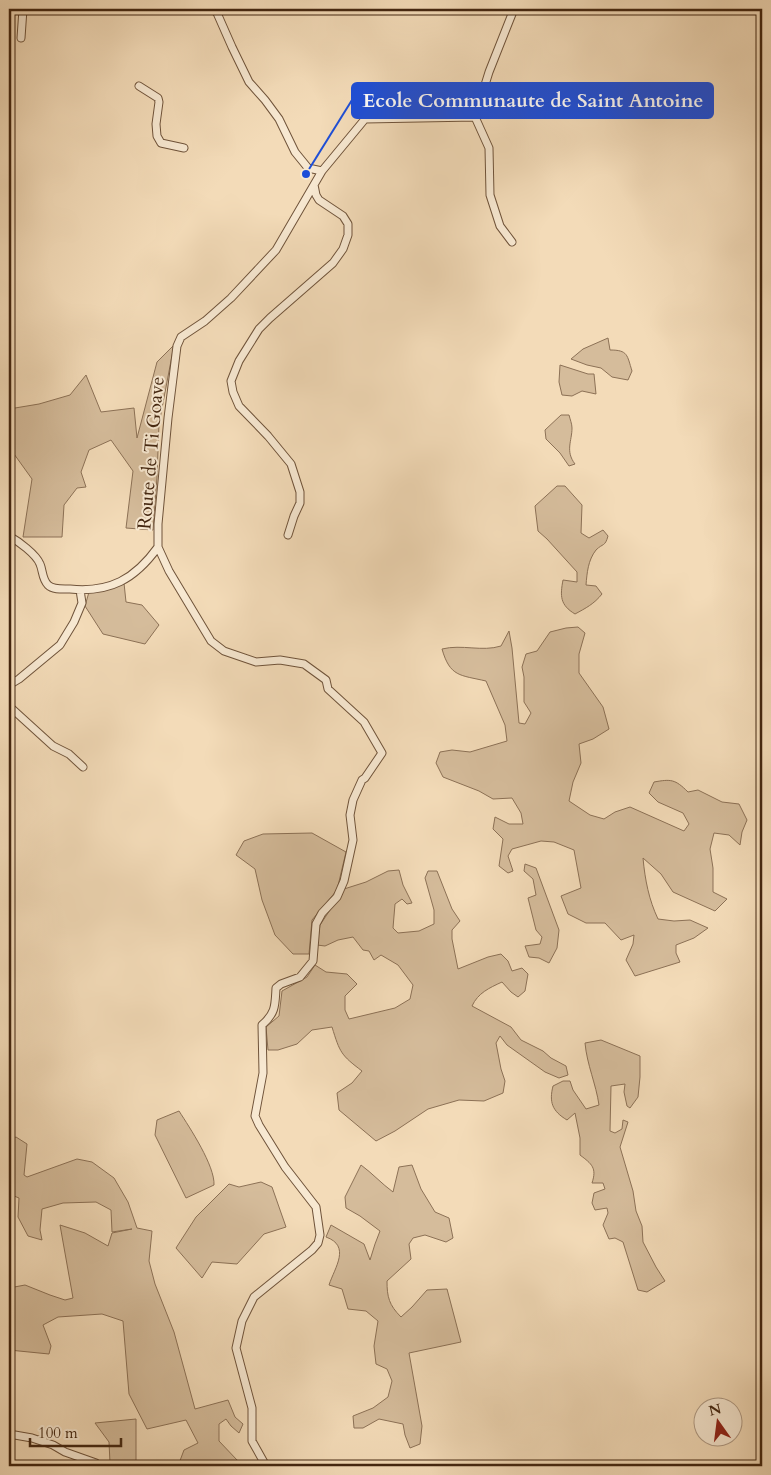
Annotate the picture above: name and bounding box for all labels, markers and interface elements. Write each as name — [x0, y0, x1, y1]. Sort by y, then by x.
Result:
callout: Ecole Communaute de Saint Antoine — [352, 83, 713, 118]
text: Ecole Communaute de Saint Antoine — [363, 87, 703, 114]
street label: Route de Ti Goave — [131, 375, 171, 531]
north arrow — [694, 1398, 744, 1448]
text: N — [707, 1399, 723, 1421]
scale bar — [30, 1415, 121, 1447]
text: 100 m — [38, 1423, 78, 1443]

